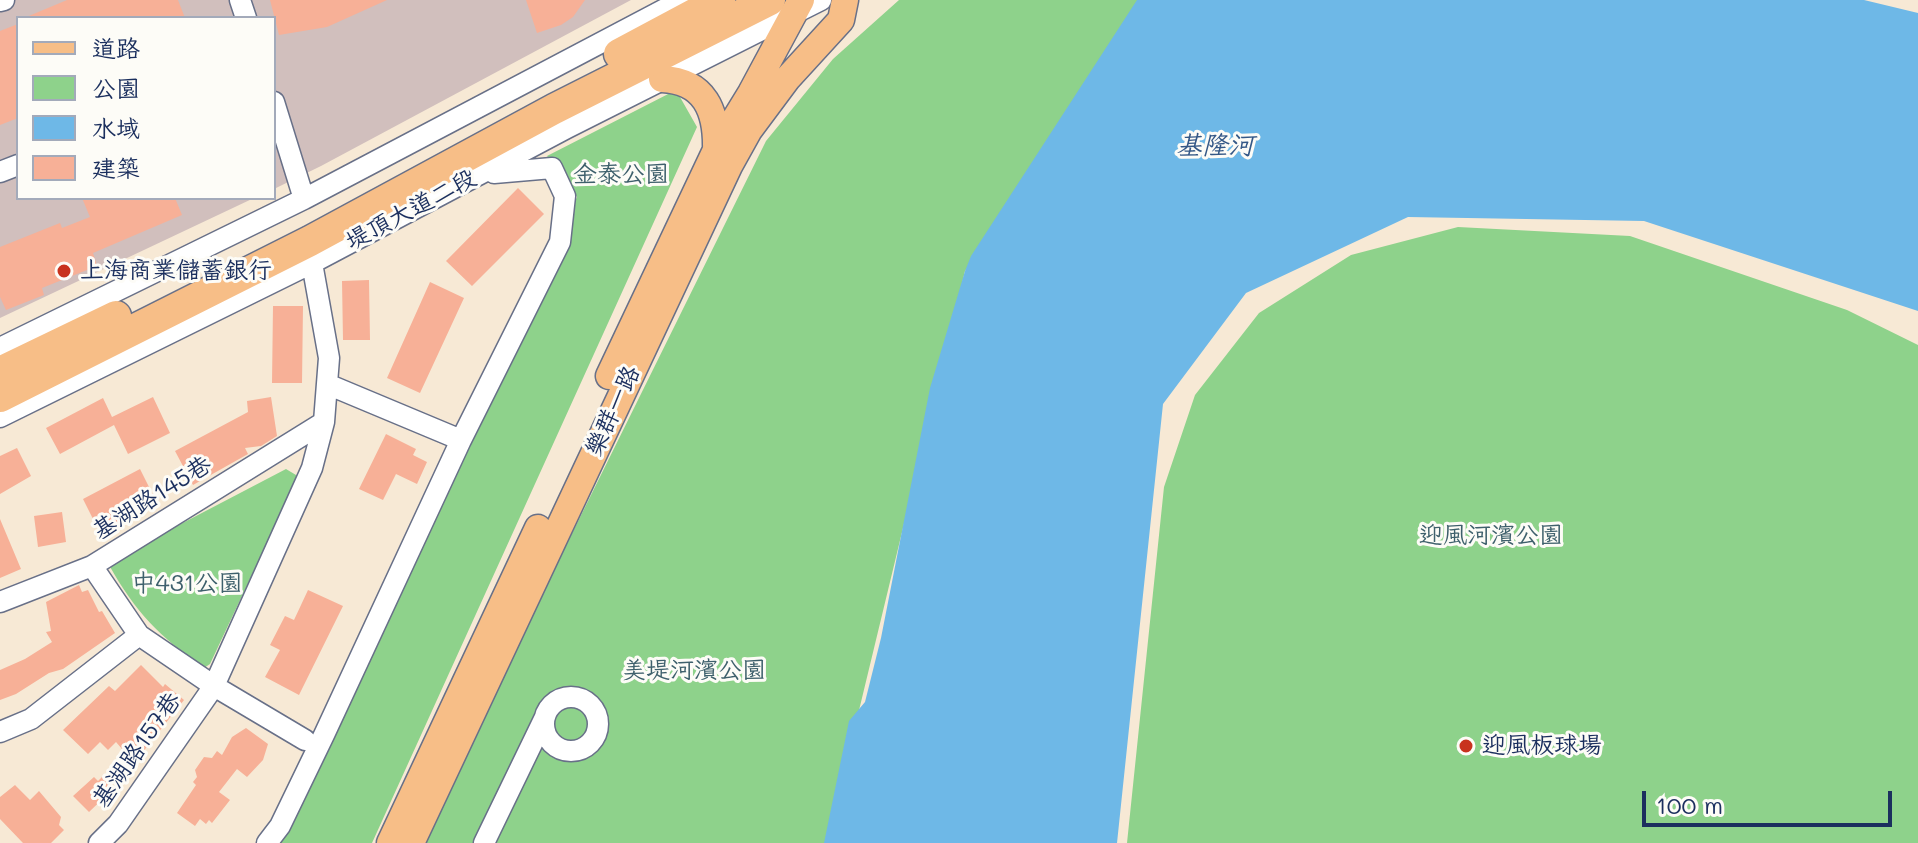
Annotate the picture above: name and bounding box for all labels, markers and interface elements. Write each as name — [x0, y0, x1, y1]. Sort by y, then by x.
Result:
legend — [16, 16, 276, 200]
text: 道路 — [92, 32, 140, 63]
text: 公園 — [92, 72, 140, 103]
text: 水域 — [92, 112, 140, 143]
water label: 基隆河 — [1176, 130, 1254, 162]
text: 建築 — [92, 152, 140, 183]
park label: 金泰公園 — [573, 161, 669, 189]
street label: 堤頂大道二段 — [341, 163, 481, 257]
place label: 上海商業儲蓄銀行 — [80, 257, 272, 285]
marker: 上海商業儲蓄銀行 — [55, 262, 73, 280]
street label: 樂群一路 — [580, 361, 646, 461]
street label: 基湖路145巷 — [87, 450, 217, 546]
park label: 迎風河濱公園 — [1419, 522, 1563, 550]
park label: 中431公園 — [132, 570, 242, 598]
park label: 美堤河濱公園 — [622, 657, 766, 685]
street label: 基湖路157巷 — [87, 687, 187, 813]
place label: 迎風板球場 — [1482, 732, 1602, 760]
marker: 迎風板球場 — [1457, 737, 1475, 755]
scale bar — [1646, 775, 1896, 825]
text: 100 m — [1656, 789, 1723, 820]

